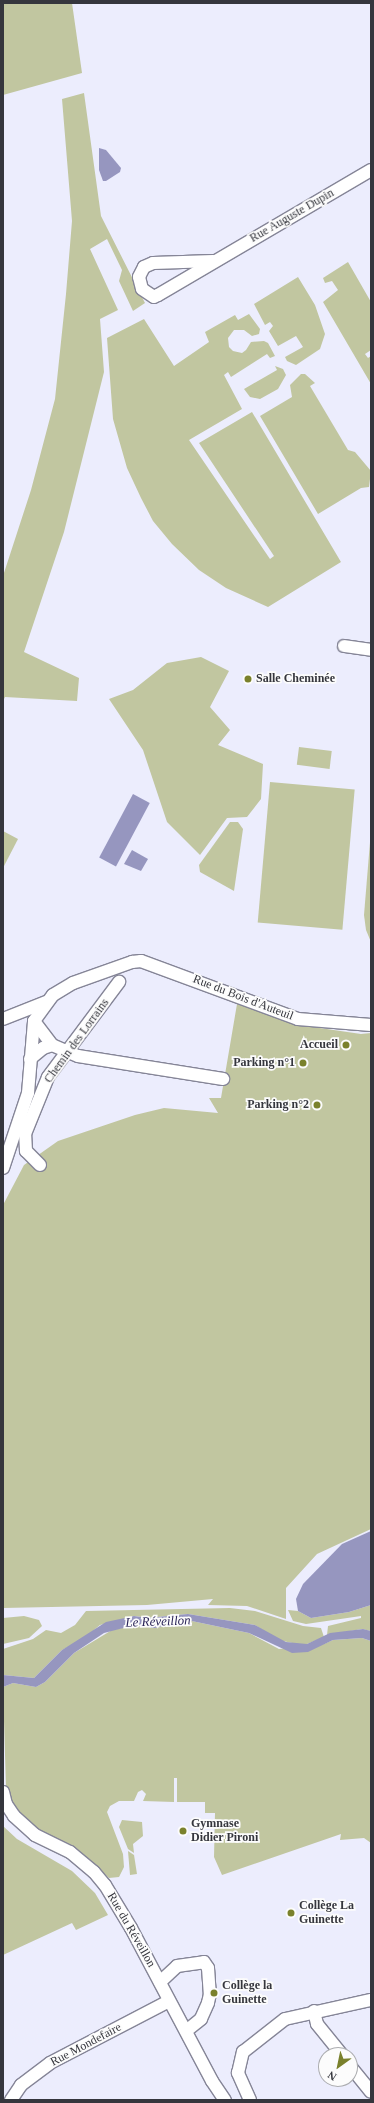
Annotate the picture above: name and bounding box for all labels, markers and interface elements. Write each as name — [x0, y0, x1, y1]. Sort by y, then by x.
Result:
street label: Rue Auguste Dupin — [247, 186, 337, 246]
place label: Salle Cheminée — [256, 672, 335, 686]
marker: Salle Cheminée — [243, 674, 253, 684]
street label: Rue du Bois d'Auteuil — [191, 972, 295, 1024]
street label: Chemin des Lorrains — [42, 996, 112, 1086]
place label: Accueil — [300, 1038, 338, 1052]
marker: Accueil — [341, 1040, 351, 1050]
place label: Parking n°1 — [233, 1056, 295, 1070]
marker: Parking n°1 — [298, 1058, 308, 1068]
place label: Parking n°2 — [247, 1098, 309, 1112]
marker: Parking n°2 — [312, 1100, 322, 1110]
water label: Le Réveillon — [125, 1613, 191, 1631]
place label: Gymnase Didier Pironi — [191, 1817, 258, 1845]
marker: Gymnase Didier Pironi — [178, 1826, 188, 1836]
street label: Rue du Réveillon — [104, 1890, 158, 1970]
place label: Collège La Guinette — [299, 1899, 354, 1927]
marker: Collège La Guinette — [286, 1908, 296, 1918]
place label: Collège la Guinette — [222, 1979, 272, 2007]
marker: Collège la Guinette — [209, 1988, 219, 1998]
street label: Rue Mondefaire — [48, 2020, 124, 2070]
north arrow — [318, 2047, 358, 2087]
text: N — [325, 2069, 339, 2083]

